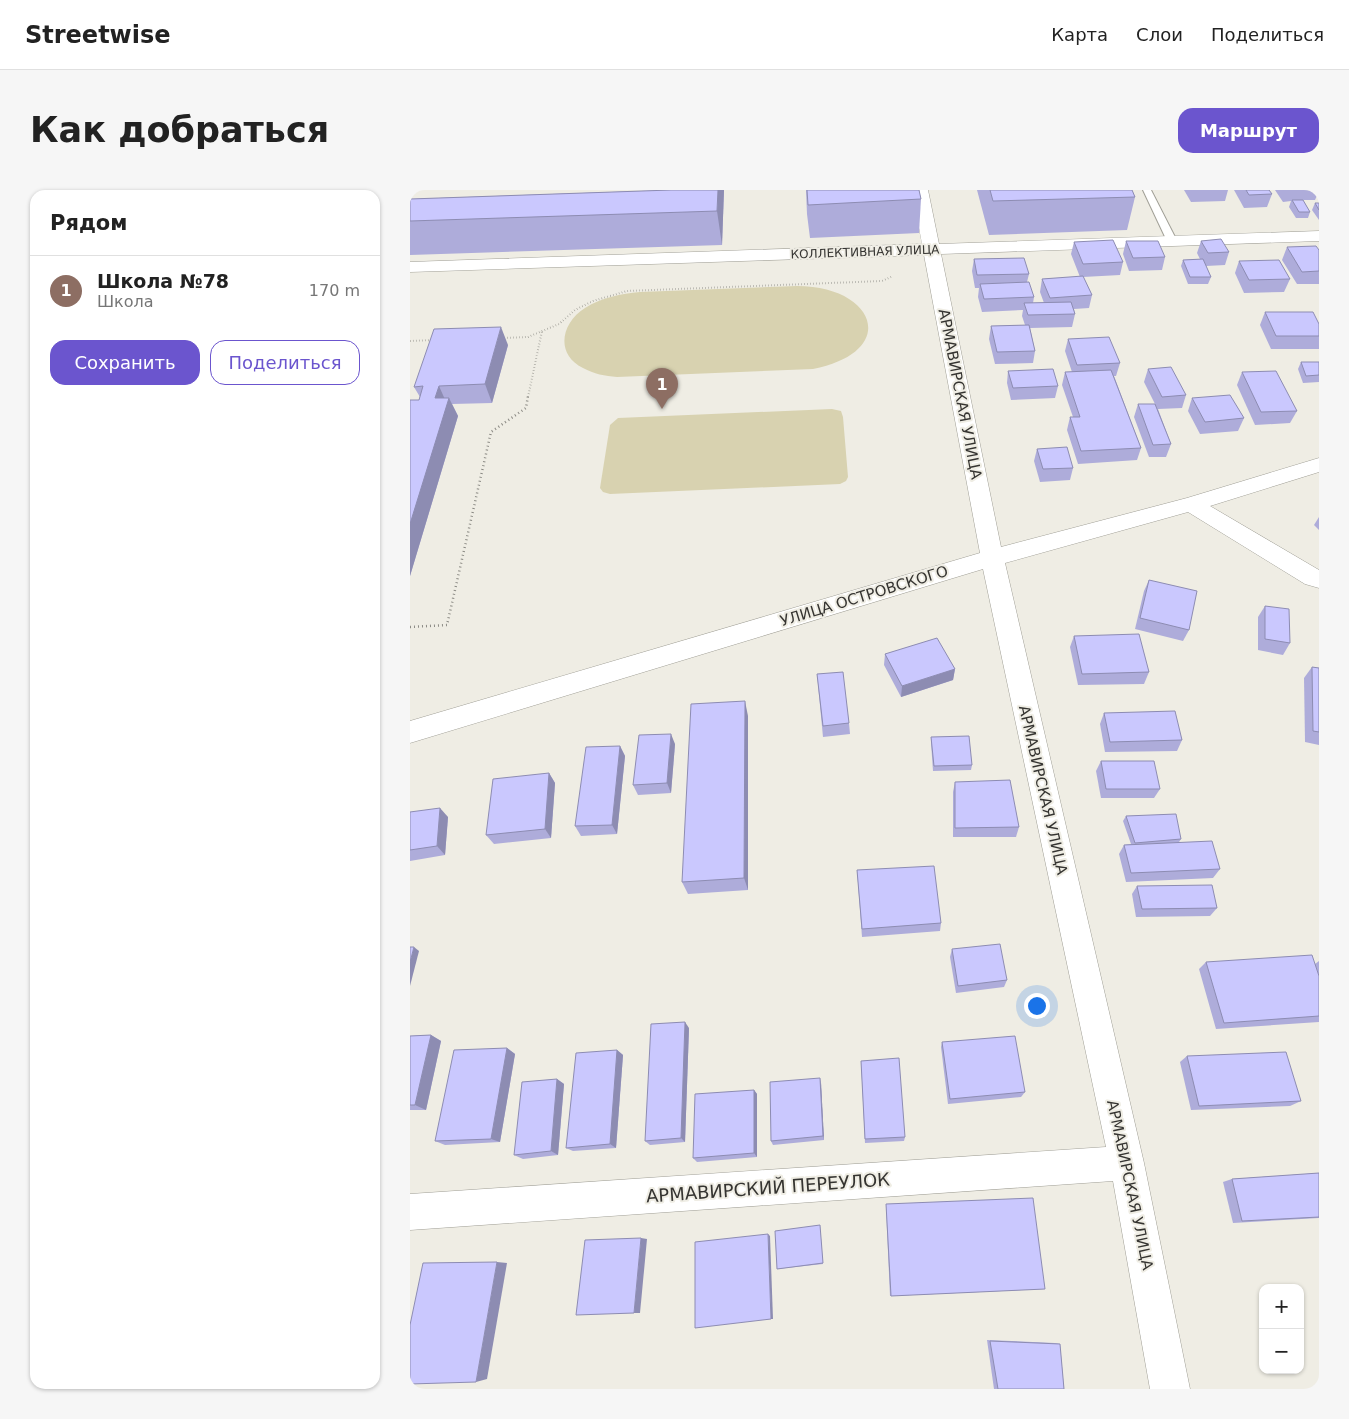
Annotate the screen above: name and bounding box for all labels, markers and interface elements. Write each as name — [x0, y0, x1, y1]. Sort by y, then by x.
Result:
text: Streetwise — [25, 21, 171, 49]
text: Карта — [1051, 24, 1108, 45]
text: Слои — [1136, 24, 1183, 45]
text: Поделиться — [1211, 24, 1324, 45]
button: Маршрут — [1178, 108, 1319, 153]
text: Как добраться — [30, 110, 329, 150]
text: Рядом — [50, 211, 127, 235]
street label: КОЛЛЕКТИВНАЯ УЛИЦА — [790, 242, 940, 262]
text: Школа №78 — [97, 270, 229, 292]
text: 1 — [60, 281, 72, 300]
text: 170 m — [309, 281, 360, 300]
text: Школа — [97, 292, 154, 311]
street label: АРМАВИРСКАЯ УЛИЦА — [935, 307, 985, 481]
button: Сохранить — [50, 340, 200, 385]
button: Поделиться — [210, 340, 360, 385]
pin: 1 — [646, 368, 678, 409]
street label: УЛИЦА ОСТРОВСКОГО — [778, 562, 950, 630]
street label: АРМАВИРСКАЯ УЛИЦА — [1015, 704, 1071, 877]
your location — [1024, 993, 1050, 1019]
street label: АРМАВИРСКАЯ УЛИЦА — [1103, 1098, 1157, 1272]
street label: АРМАВИРСКИЙ ПЕРЕУЛОК — [645, 1168, 891, 1206]
map controls — [1259, 1284, 1304, 1374]
button: + — [1259, 1284, 1304, 1329]
button: − — [1259, 1329, 1304, 1374]

